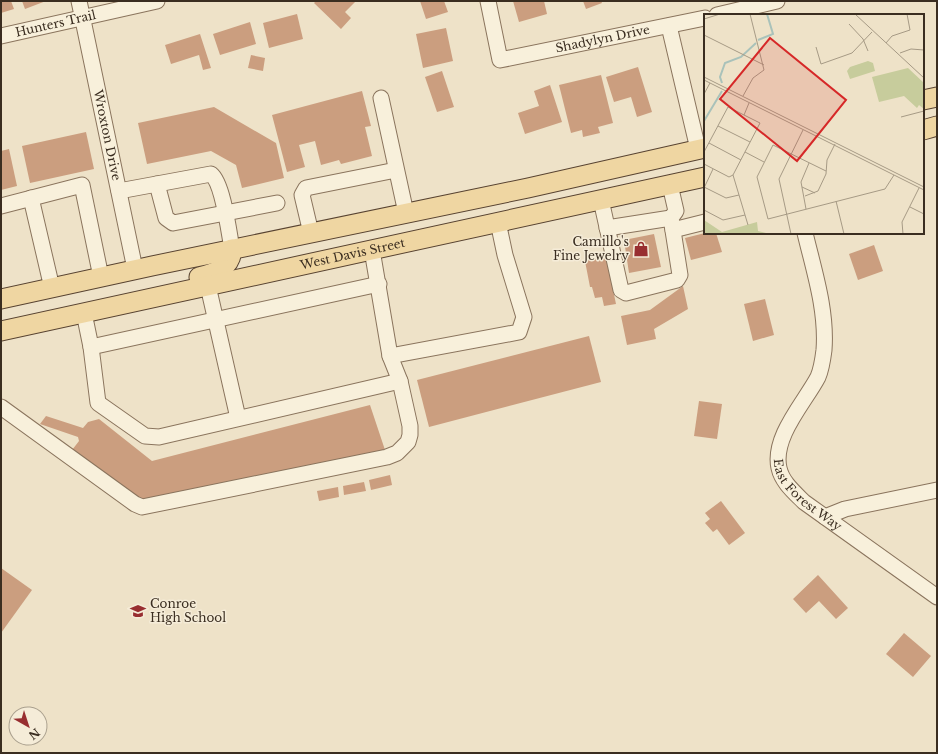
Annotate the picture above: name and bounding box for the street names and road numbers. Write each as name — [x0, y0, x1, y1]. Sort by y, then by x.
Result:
street label: Hunters Trail — [14, 7, 97, 40]
street label: Shadylyn Drive — [554, 21, 651, 55]
street label: Wroxton Drive — [91, 87, 124, 182]
street label: West Davis Street — [298, 235, 407, 273]
street label: East Forest Way — [771, 458, 845, 534]

